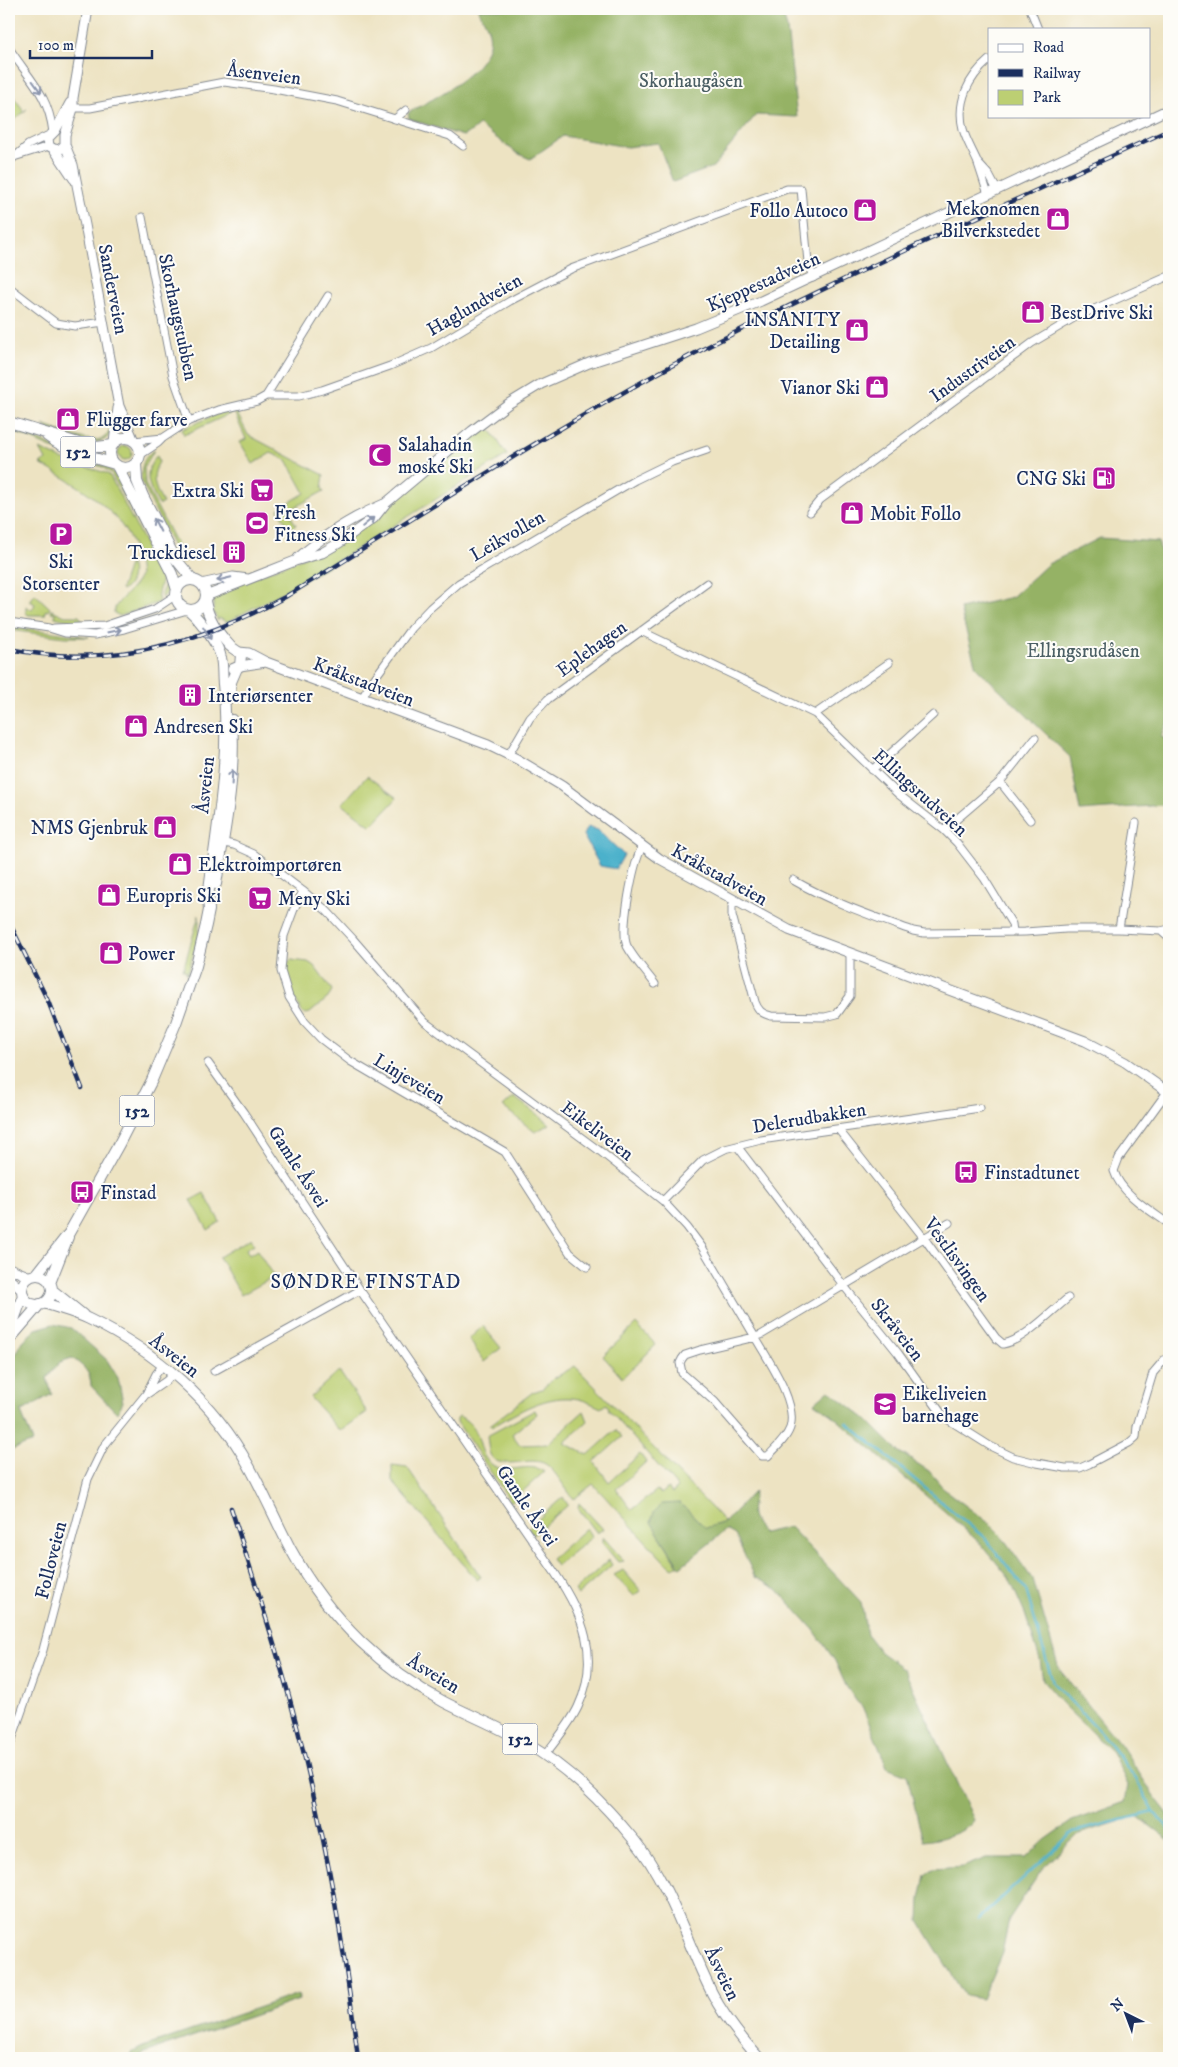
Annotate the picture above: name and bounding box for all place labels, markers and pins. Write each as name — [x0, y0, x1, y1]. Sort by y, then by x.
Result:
shop icon: Follo Autoco — [852, 197, 878, 223]
place label: Mekonomen Bilverkstedet — [941, 198, 1040, 243]
place label: Follo Autoco — [749, 200, 848, 223]
shop icon: Mekonomen Bilverkstedet — [1045, 206, 1071, 232]
shop icon: BestDrive Ski — [1020, 299, 1046, 325]
place label: BestDrive Ski — [1050, 302, 1153, 325]
place label: INSANITY Detailing — [745, 309, 841, 354]
shop icon: INSANITY Detailing — [844, 317, 870, 343]
shop icon: Vianor Ski — [864, 374, 890, 400]
place label: Vianor Ski — [780, 377, 860, 400]
shop icon: Flügger farve — [55, 406, 81, 432]
place label: Flügger farve — [86, 409, 188, 432]
place label: Salahadin moské Ski — [398, 434, 473, 479]
mosque icon: Salahadin moské Ski — [367, 442, 393, 468]
fuel station icon: CNG Ski — [1091, 465, 1117, 491]
place label: CNG Ski — [1016, 468, 1086, 491]
supermarket icon: Extra Ski — [249, 477, 275, 503]
place label: Extra Ski — [172, 480, 244, 503]
shop icon: Mobit Follo — [839, 500, 865, 526]
place label: Fresh Fitness Ski — [274, 502, 355, 547]
place label: Mobit Follo — [870, 503, 961, 526]
sports icon: Fresh Fitness Ski — [244, 510, 270, 536]
parking icon: Ski Storsenter — [48, 521, 74, 547]
building icon: Truckdiesel — [221, 539, 247, 565]
place label: Truckdiesel — [128, 542, 216, 565]
place label: Ski Storsenter — [22, 551, 100, 596]
building icon: Interiørsenter — [177, 682, 203, 708]
place label: Interiørsenter — [208, 685, 313, 708]
shop icon: Andresen Ski — [123, 713, 149, 739]
place label: Andresen Ski — [154, 716, 253, 739]
shop icon: NMS Gjenbruk — [152, 814, 178, 840]
place label: NMS Gjenbruk — [31, 817, 149, 840]
shop icon: Elektroimportøren — [167, 851, 193, 877]
place label: Elektroimportøren — [198, 854, 342, 877]
shop icon: Europris Ski — [96, 882, 122, 908]
place label: Europris Ski — [126, 885, 221, 908]
supermarket icon: Meny Ski — [247, 885, 273, 911]
place label: Meny Ski — [278, 888, 350, 911]
shop icon: Power — [98, 940, 124, 966]
place label: Power — [128, 943, 175, 966]
bus stop icon: Finstadtunet — [953, 1159, 979, 1185]
place label: Finstadtunet — [984, 1162, 1080, 1185]
bus stop icon: Finstad — [69, 1179, 95, 1205]
place label: Finstad — [100, 1182, 157, 1205]
place label: Eikeliveien barnehage — [902, 1383, 987, 1428]
school or university icon: Eikeliveien barnehage — [872, 1391, 898, 1417]

